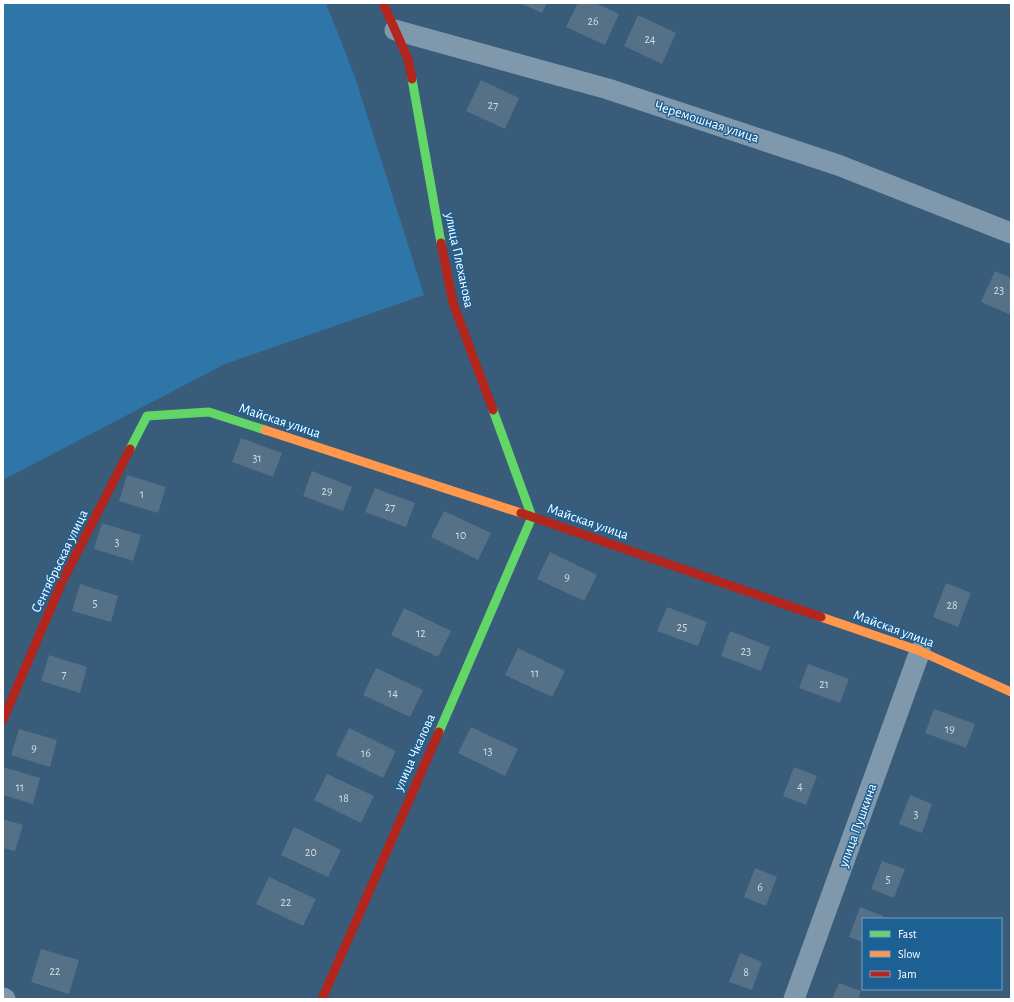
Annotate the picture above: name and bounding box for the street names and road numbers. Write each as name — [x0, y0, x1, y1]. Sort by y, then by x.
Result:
street label: Черемошная улица — [653, 98, 761, 146]
street label: улица Плеханова — [442, 210, 476, 310]
street label: Майская улица — [237, 401, 323, 441]
street label: Майская улица — [545, 501, 631, 543]
street label: Сентябрьская улица — [29, 507, 91, 615]
street label: Майская улица — [851, 608, 937, 650]
street label: улица Чкалова — [391, 711, 438, 794]
street label: улица Пушкина — [836, 781, 880, 870]

